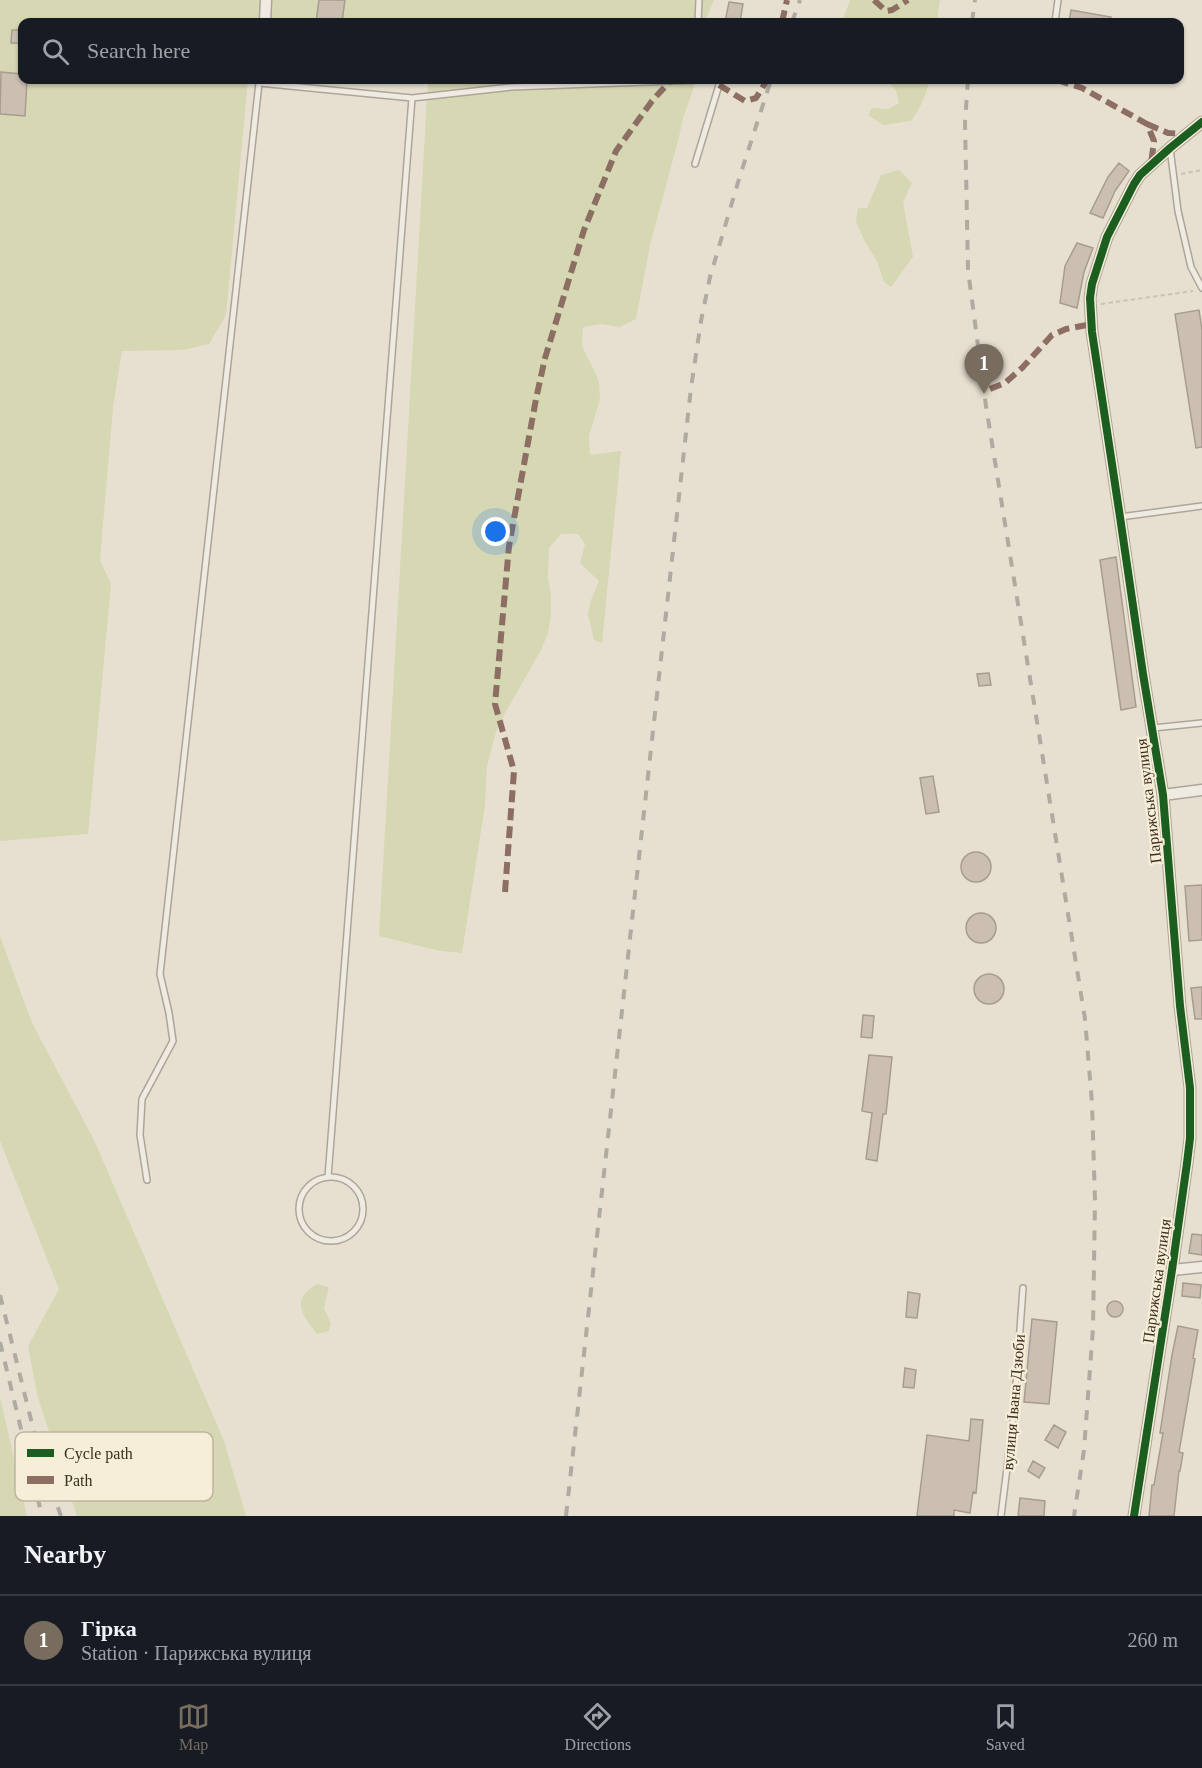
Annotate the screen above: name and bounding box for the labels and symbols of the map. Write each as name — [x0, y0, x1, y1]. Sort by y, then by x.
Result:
pin: 1 — [964, 344, 1004, 394]
your location — [481, 517, 510, 546]
street label: Парижська вулиця — [1132, 737, 1166, 864]
street label: Парижська вулиця — [1139, 1217, 1175, 1345]
street label: вулиця Івана Дзюби — [999, 1333, 1029, 1471]
legend — [15, 1432, 213, 1501]
text: Cycle path — [64, 1445, 133, 1463]
text: Path — [64, 1472, 92, 1489]

